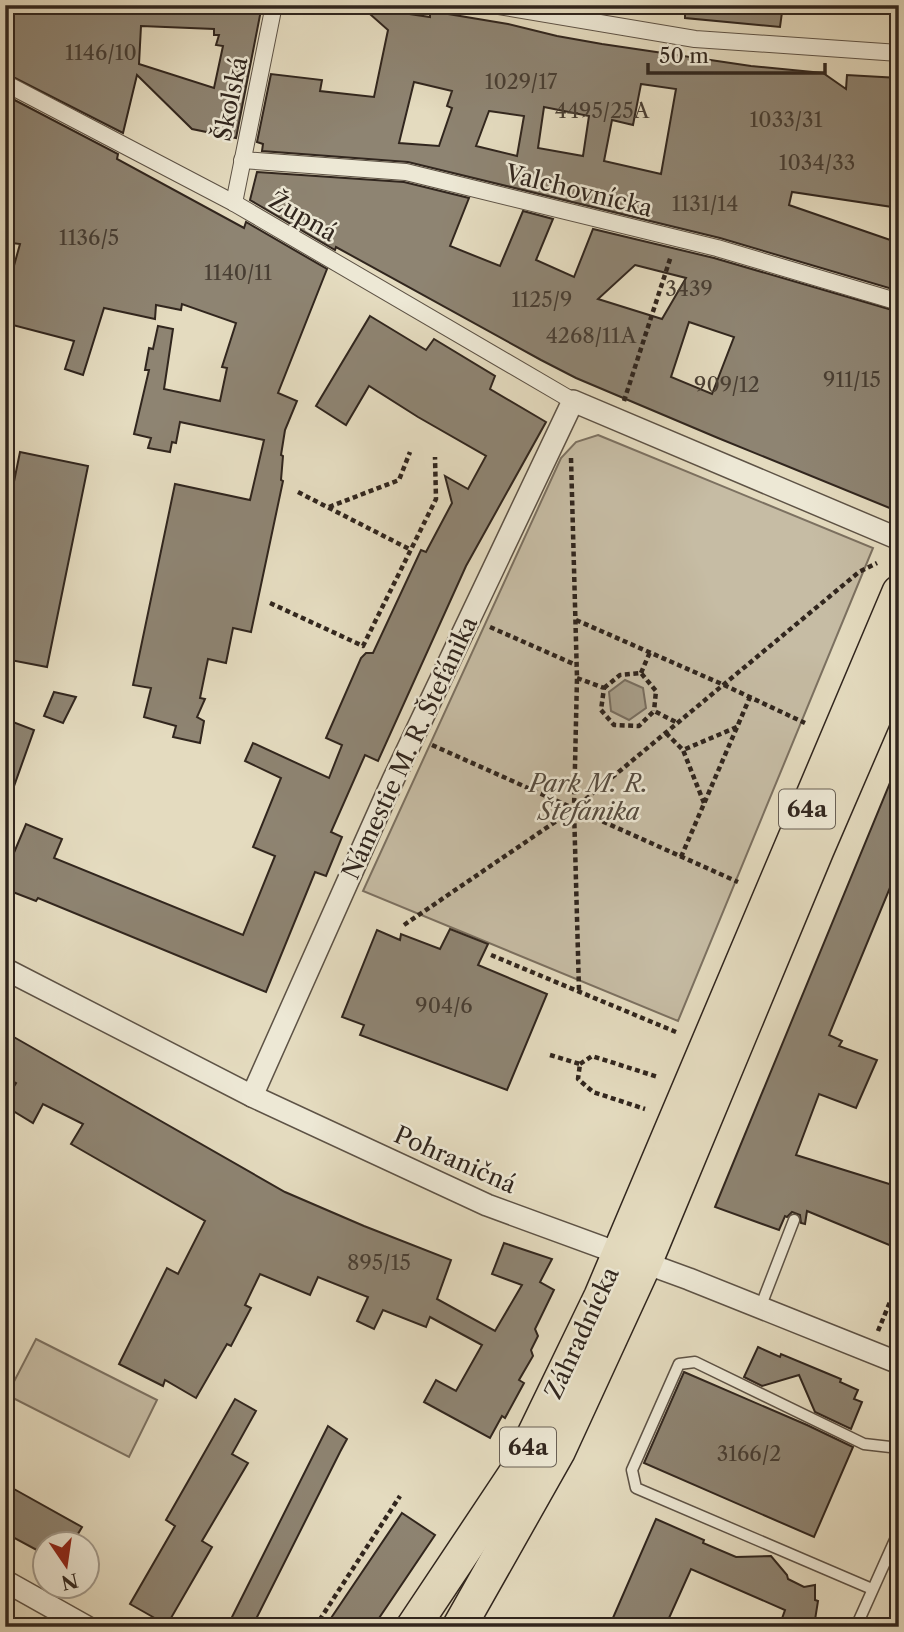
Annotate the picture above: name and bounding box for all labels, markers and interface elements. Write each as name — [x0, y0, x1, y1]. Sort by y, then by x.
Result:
scale bar — [648, 32, 825, 76]
house number: 1146/10 — [65, 40, 137, 65]
text: 50 m — [659, 43, 709, 68]
street label: Školská — [206, 53, 254, 144]
house number: 1029/17 — [485, 69, 558, 94]
house number: 4495/25A — [555, 98, 650, 123]
house number: 1033/31 — [750, 107, 823, 132]
house number: 1034/33 — [779, 150, 855, 175]
street label: Valchovnícka — [502, 158, 656, 223]
street label: Župná — [264, 185, 343, 248]
house number: 1131/14 — [672, 191, 738, 216]
house number: 1136/5 — [59, 225, 119, 250]
house number: 1140/11 — [204, 260, 272, 285]
house number: 3439 — [665, 276, 713, 301]
house number: 1125/9 — [512, 287, 572, 312]
house number: 4268/11A — [546, 323, 637, 348]
house number: 911/15 — [823, 367, 881, 392]
house number: 909/12 — [694, 372, 760, 397]
street label: Námestie M. R. Štefánika — [335, 611, 483, 884]
park label: Park M. R. Štefánika — [527, 769, 649, 826]
road number: 64a — [779, 790, 835, 828]
house number: 904/6 — [415, 993, 473, 1018]
street label: Pohraničná — [390, 1120, 521, 1199]
house number: 895/15 — [347, 1250, 411, 1275]
street label: Záhradnícka — [538, 1262, 625, 1403]
road number: 64a — [500, 1428, 556, 1466]
house number: 3166/2 — [717, 1441, 781, 1466]
north arrow — [32, 1530, 102, 1600]
text: N — [59, 1568, 80, 1594]

